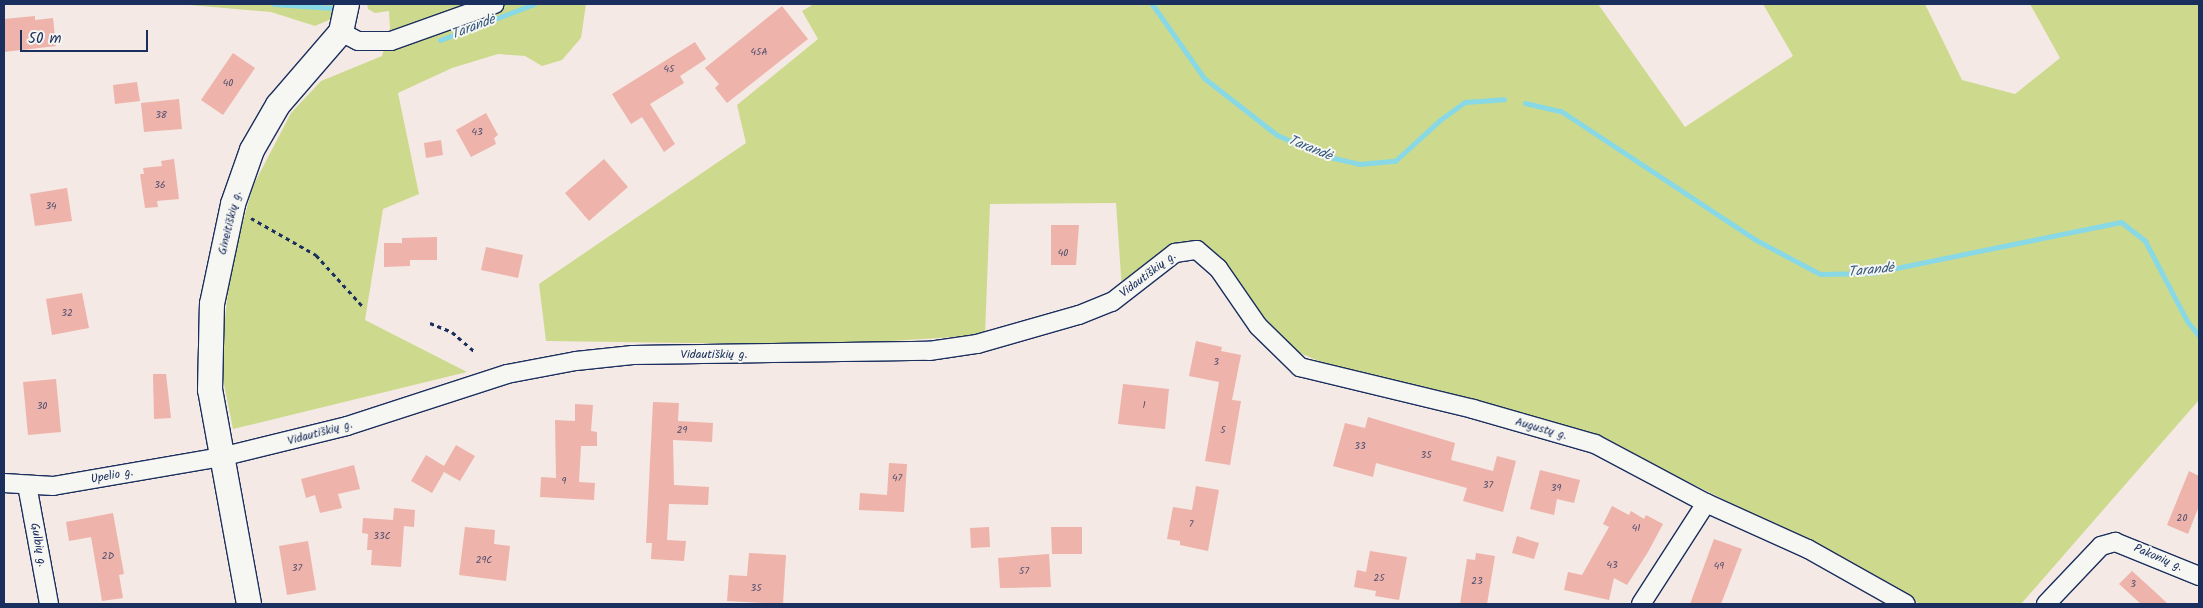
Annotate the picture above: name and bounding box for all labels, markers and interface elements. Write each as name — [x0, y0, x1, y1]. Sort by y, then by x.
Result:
water label: Tarandė — [449, 11, 497, 43]
scale bar — [22, 20, 150, 52]
text: 50 m — [28, 27, 62, 51]
house number: 45A — [751, 47, 767, 59]
house number: 45 — [664, 64, 674, 76]
house number: 40 — [223, 78, 233, 90]
house number: 38 — [155, 110, 167, 122]
house number: 43 — [471, 127, 483, 139]
water label: Tarandė — [1286, 132, 1334, 164]
house number: 36 — [154, 180, 166, 192]
street label: Gineitiškių g. — [215, 190, 245, 256]
house number: 34 — [45, 201, 57, 213]
house number: 40 — [1058, 248, 1068, 260]
street label: Vidautiškių g. — [1117, 249, 1179, 301]
water label: Tarandė — [1847, 259, 1895, 281]
house number: 32 — [61, 308, 73, 320]
street label: Vidautiškių g. — [681, 348, 747, 362]
house number: 3 — [1213, 357, 1219, 369]
house number: 1 — [1142, 400, 1146, 412]
house number: 30 — [37, 401, 47, 413]
street label: Augustų g. — [1513, 415, 1569, 443]
street label: Vidautiškių g. — [286, 417, 354, 449]
house number: 29 — [677, 425, 687, 437]
house number: 5 — [1220, 425, 1226, 437]
house number: 33 — [1354, 441, 1366, 453]
house number: 35 — [1420, 450, 1432, 462]
street label: Upelio g. — [90, 465, 134, 487]
house number: 47 — [892, 473, 902, 485]
house number: 9 — [562, 476, 566, 488]
house number: 37 — [1483, 480, 1493, 492]
house number: 39 — [1551, 483, 1561, 495]
house number: 20 — [2177, 513, 2187, 525]
house number: 7 — [1189, 519, 1193, 531]
street label: Gulbių g. — [27, 522, 49, 568]
house number: 41 — [1632, 523, 1640, 535]
house number: 33C — [373, 531, 391, 543]
street label: Pakonių g. — [2131, 541, 2185, 575]
house number: 2D — [102, 551, 114, 563]
house number: 29C — [476, 555, 492, 567]
house number: 43 — [1606, 560, 1618, 572]
house number: 49 — [1714, 561, 1724, 573]
house number: 37 — [292, 563, 302, 575]
house number: 57 — [1019, 566, 1029, 578]
house number: 25 — [1373, 573, 1385, 585]
house number: 23 — [1471, 576, 1483, 588]
house number: 3 — [2130, 579, 2136, 591]
house number: 35 — [750, 583, 762, 595]

